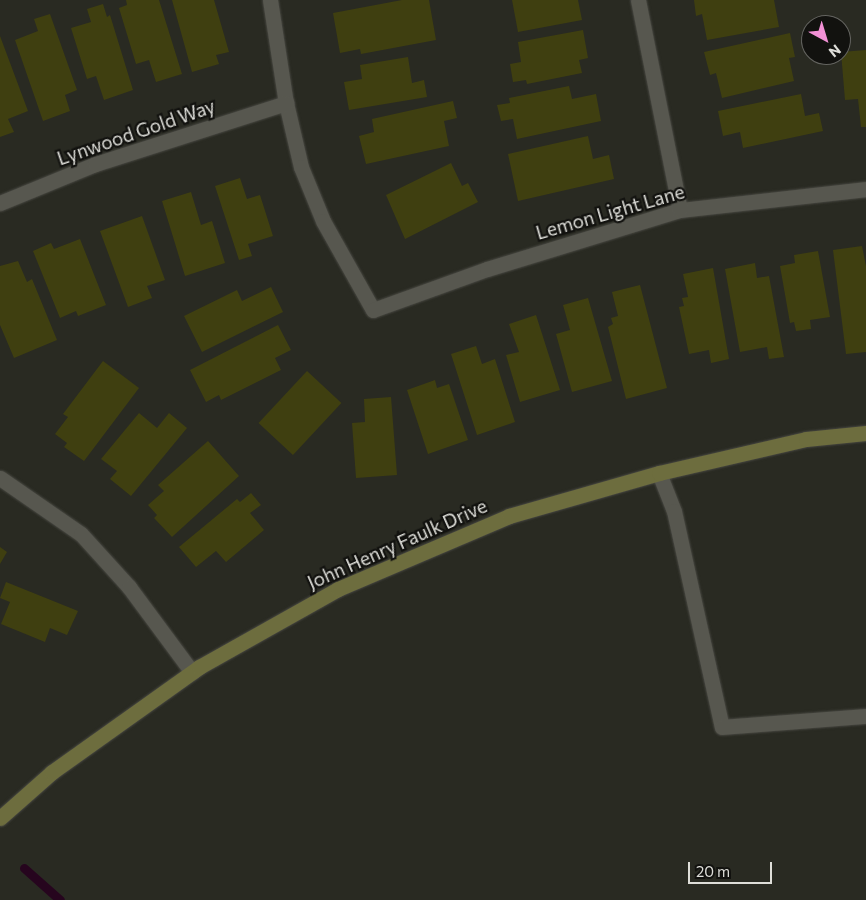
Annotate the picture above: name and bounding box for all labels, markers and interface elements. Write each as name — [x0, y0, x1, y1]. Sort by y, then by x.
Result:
north arrow — [801, 15, 851, 65]
text: N — [826, 41, 845, 61]
street label: Lynwood Gold Way — [54, 94, 218, 170]
street label: Lemon Light Lane — [533, 180, 687, 244]
street label: John Henry Faulk Drive — [304, 494, 490, 594]
scale bar — [691, 852, 775, 884]
text: 20 m — [696, 862, 730, 880]

